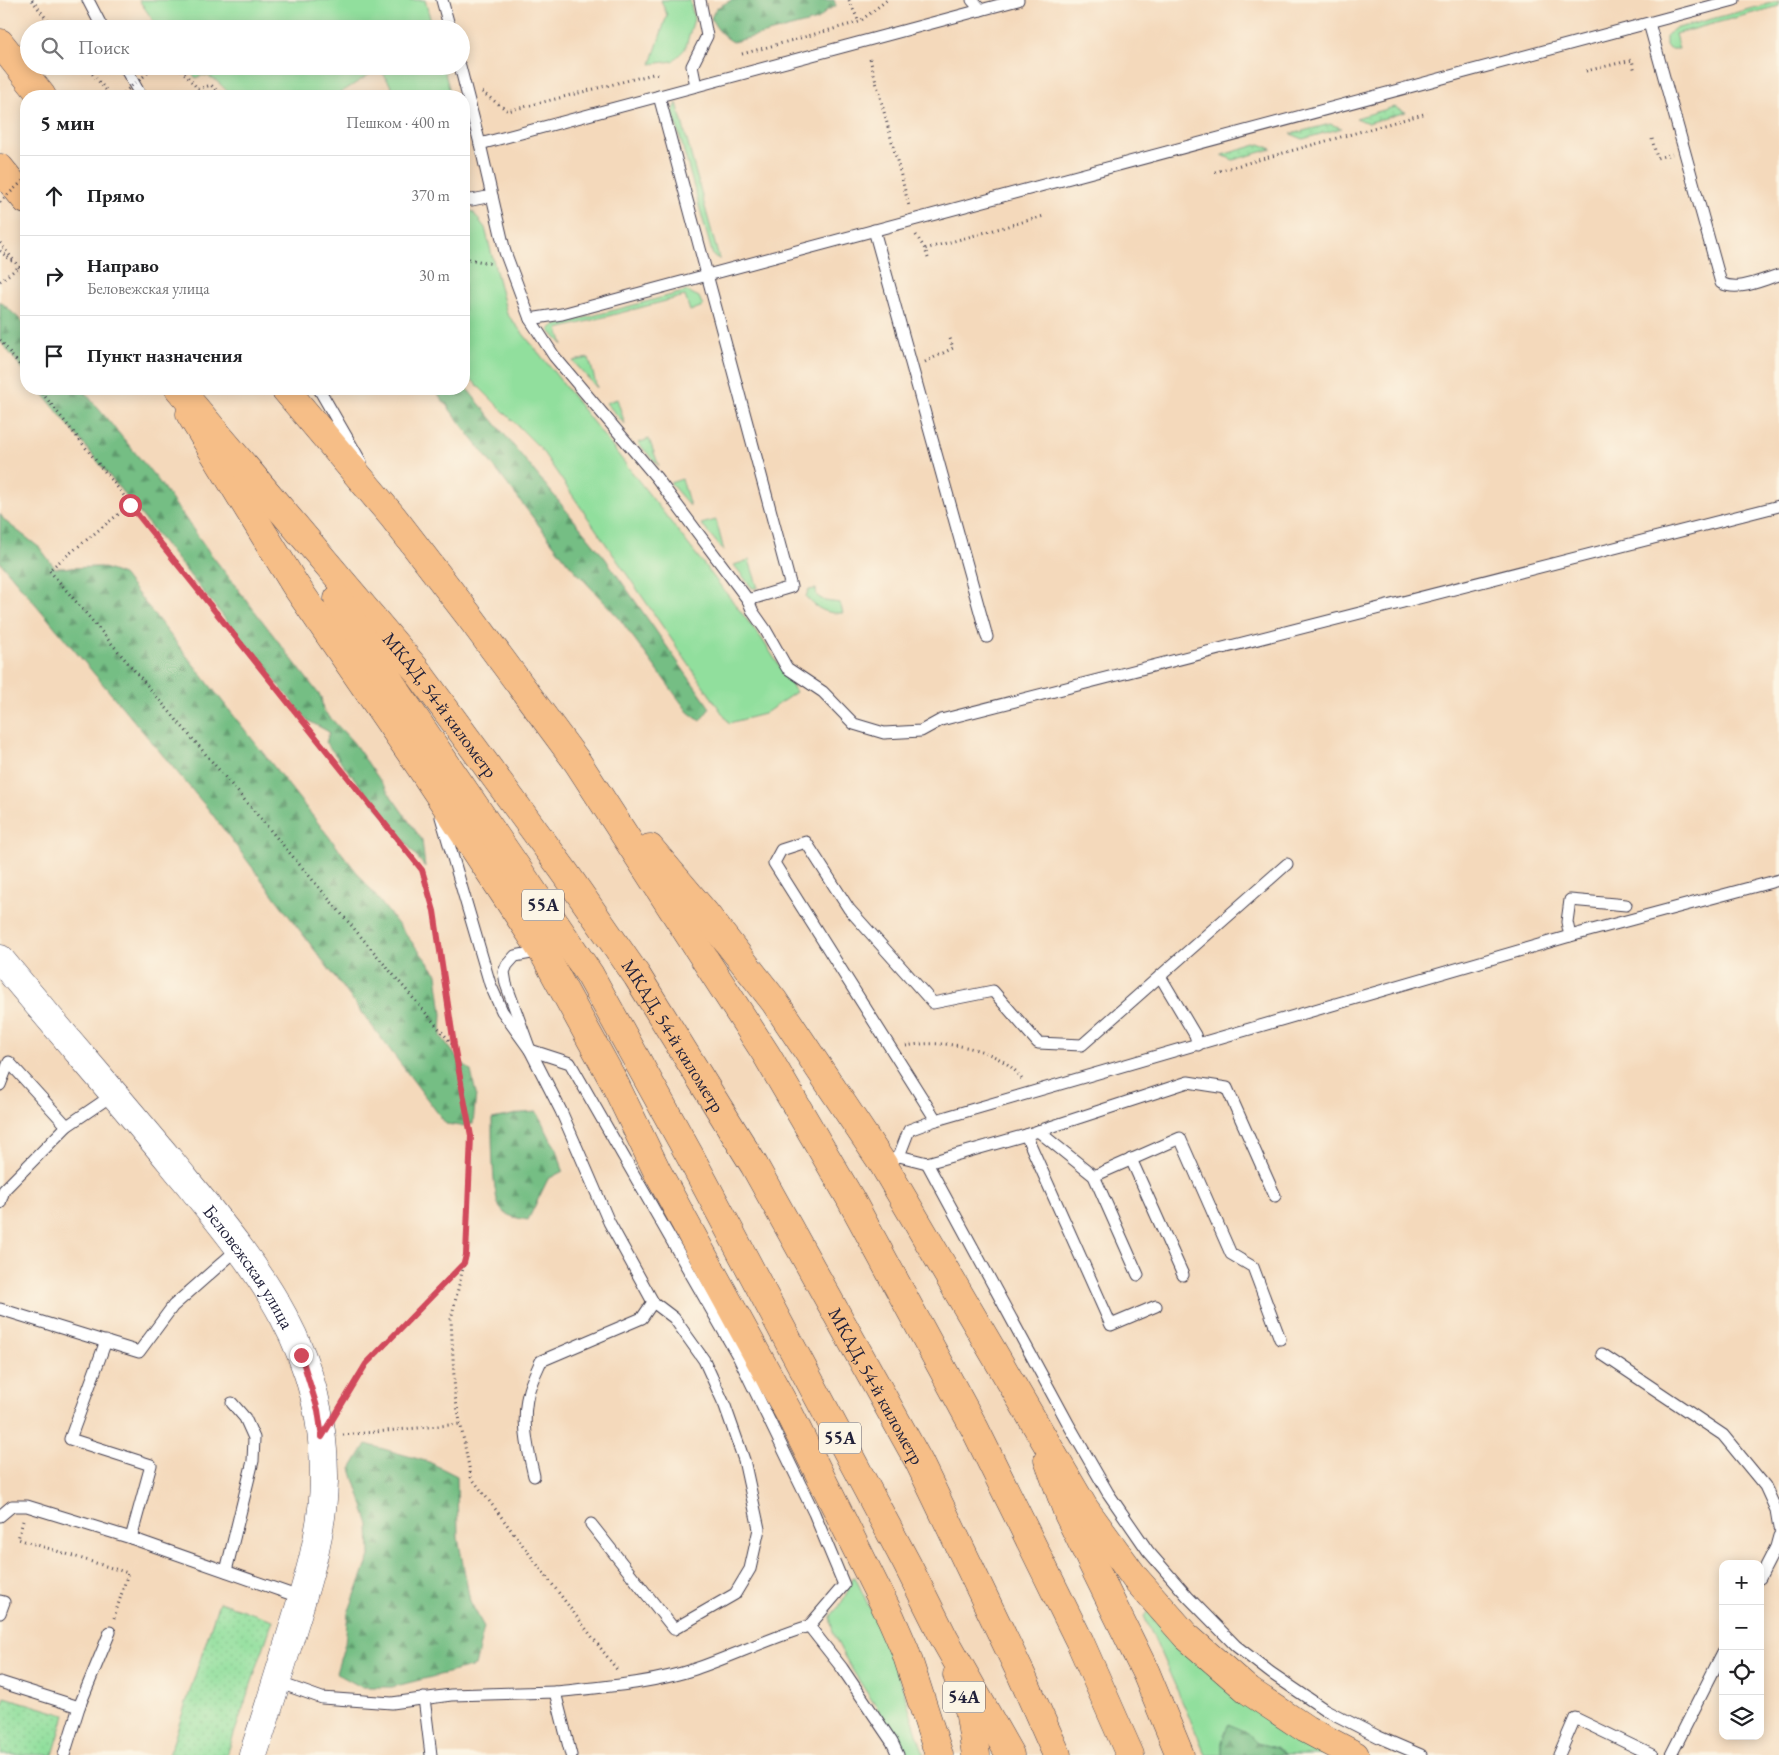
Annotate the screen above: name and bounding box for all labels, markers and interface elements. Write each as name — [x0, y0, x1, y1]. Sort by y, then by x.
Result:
search box — [20, 20, 470, 75]
icon: search — [38, 34, 66, 62]
text: Поиск — [78, 35, 130, 60]
text: 5 мин — [40, 109, 95, 136]
text: Пешком · 400 m — [346, 112, 450, 133]
icon: ahead — [40, 182, 68, 210]
text: Прямо — [87, 183, 145, 208]
text: 370 m — [411, 185, 450, 206]
text: Направо — [87, 253, 159, 278]
icon: right — [40, 262, 68, 290]
text: 30 m — [419, 265, 450, 286]
text: Беловежская улица — [87, 278, 210, 299]
icon: arrive — [40, 342, 68, 370]
text: Пункт назначения — [87, 343, 243, 368]
route start — [119, 494, 142, 517]
street label: МКАД, 54-й километр — [377, 627, 503, 783]
road number: 55А — [522, 890, 564, 920]
street label: МКАД, 54-й километр — [616, 954, 730, 1117]
street label: Беловежская улица — [197, 1199, 300, 1333]
street label: МКАД, 54-й километр — [823, 1303, 930, 1469]
route end — [290, 1344, 313, 1367]
road number: 55А — [819, 1422, 861, 1454]
map controls — [1719, 1560, 1764, 1740]
button: + — [1719, 1560, 1764, 1605]
button: − — [1719, 1605, 1764, 1650]
button: locate — [1719, 1650, 1764, 1695]
road number: 54А — [943, 1681, 985, 1712]
button: layers — [1719, 1695, 1764, 1740]

